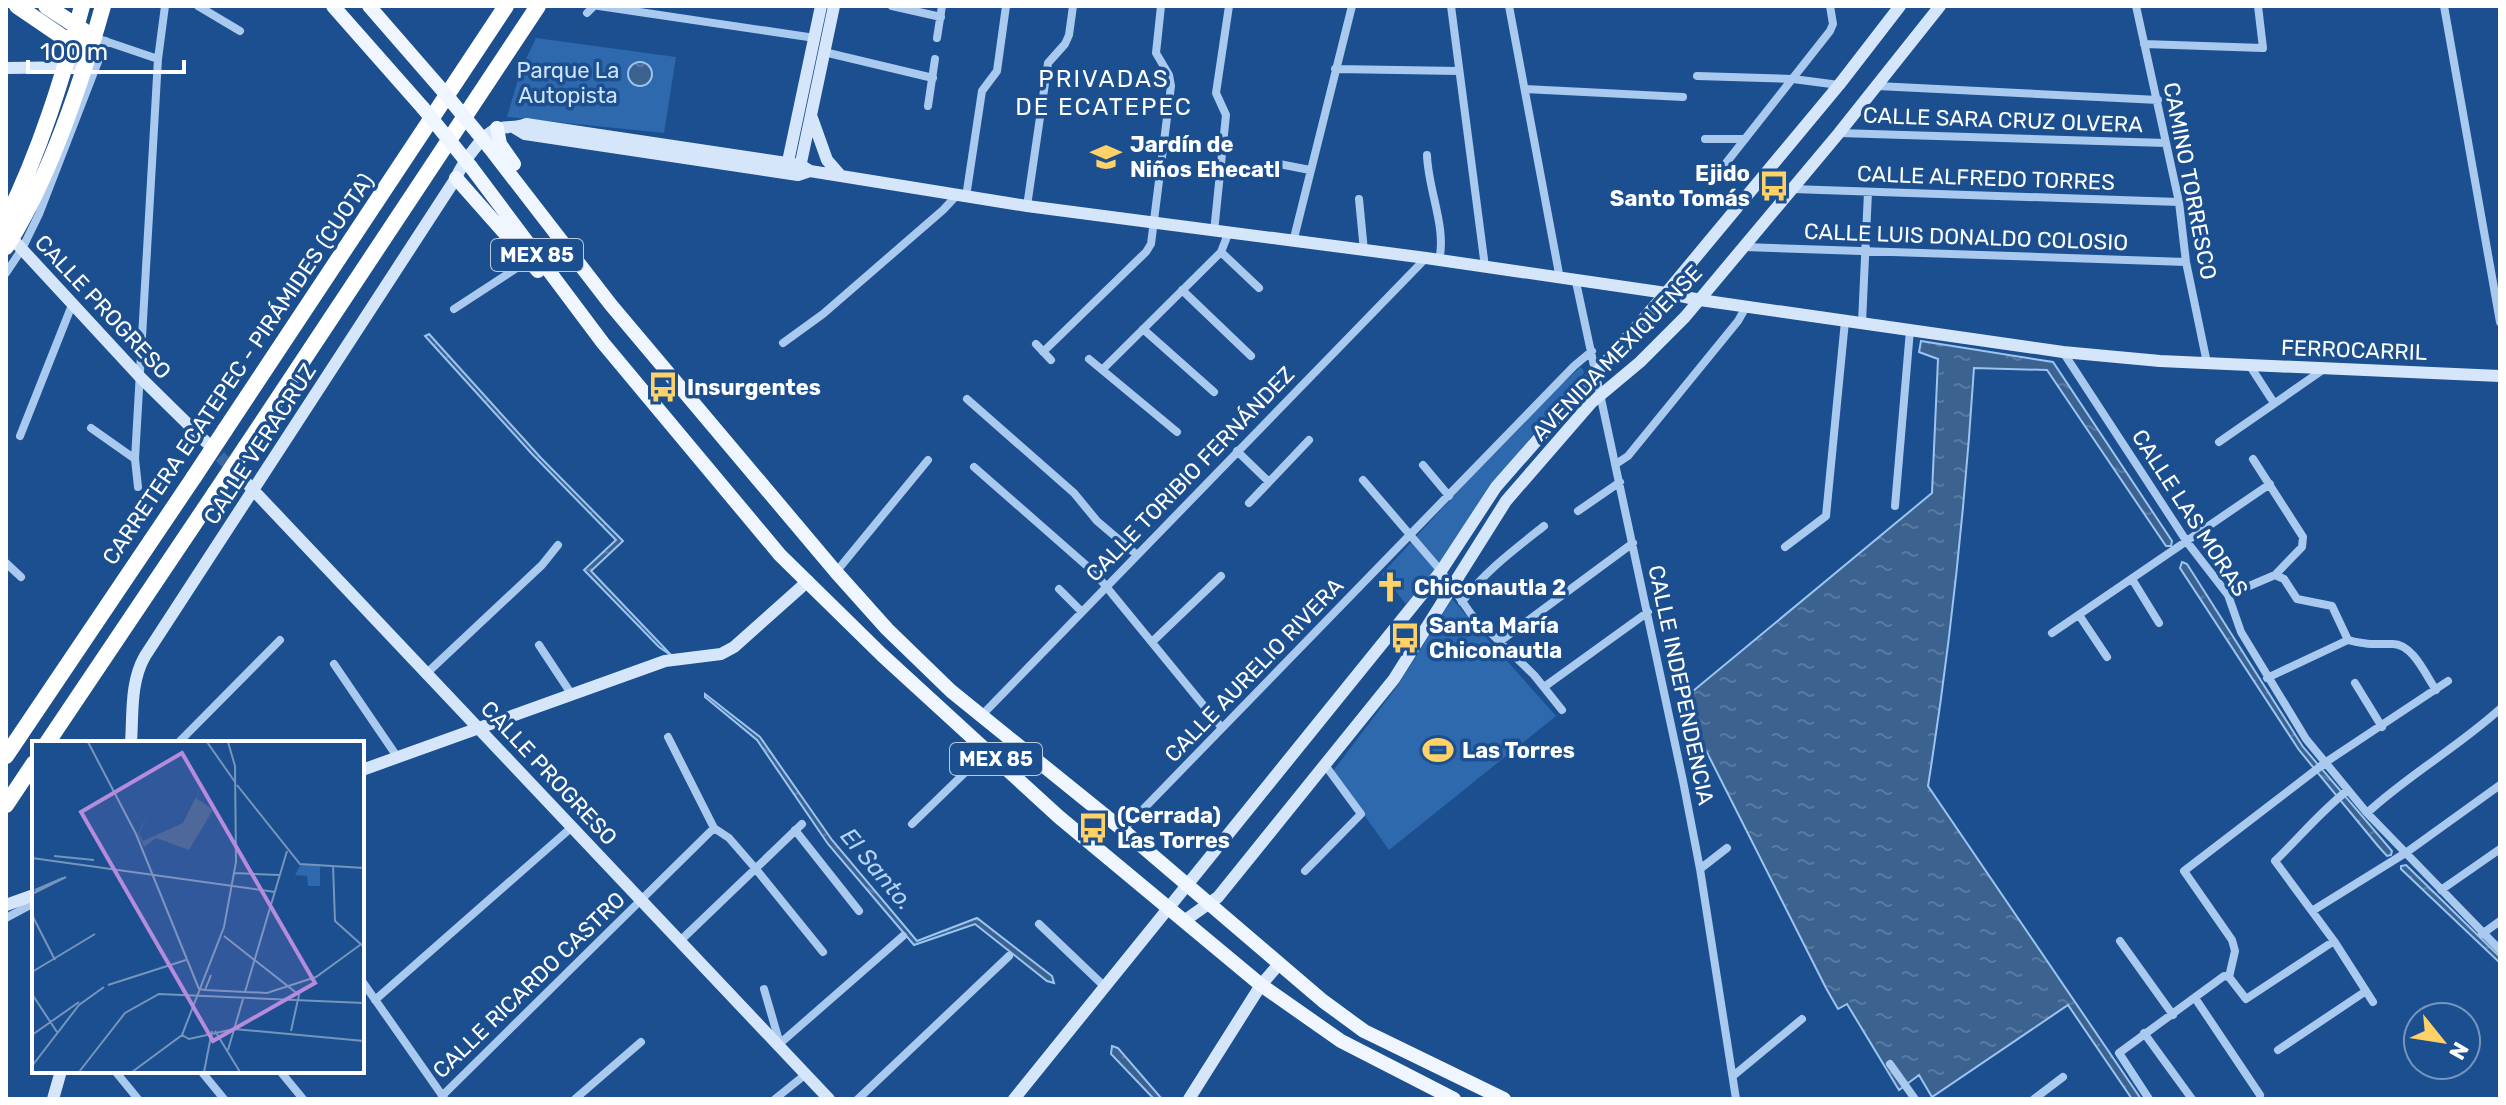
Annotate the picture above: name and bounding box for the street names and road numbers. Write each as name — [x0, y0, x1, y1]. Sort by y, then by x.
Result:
street label: CAMINO TORRESCO — [2158, 80, 2222, 282]
street label: CALLE SARA CRUZ OLVERA — [1863, 102, 2144, 138]
street label: CALLE ALFREDO TORRES — [1857, 160, 2115, 196]
street label: CARRETERA ECATEPEC - PIRÁMIDES (CUOTA) — [96, 168, 380, 570]
street label: CALLE LUIS DONALDO COLOSIO — [1803, 218, 2129, 256]
street label: CALLE PROGRESO — [29, 229, 177, 385]
road number: MEX 85 — [491, 239, 583, 271]
street label: AVENIDA MEXIQUENSE — [1526, 260, 1708, 446]
street label: FERROCARRIL — [2280, 334, 2428, 366]
street label: CALLE VERACRUZ — [198, 358, 322, 530]
street label: CALLE TORIBIO FERNÁNDEZ — [1080, 361, 1300, 587]
street label: CALLE LAS MORAS — [2126, 424, 2254, 602]
street label: CALLE INDEPENDENCIA — [1642, 563, 1720, 808]
street label: CALLE AURELIO RIVERA — [1159, 572, 1349, 768]
street label: CALLE PROGRESO — [475, 695, 623, 851]
road number: MEX 85 — [950, 743, 1042, 775]
street label: CALLE RICARDO CASTRO — [427, 886, 631, 1084]

